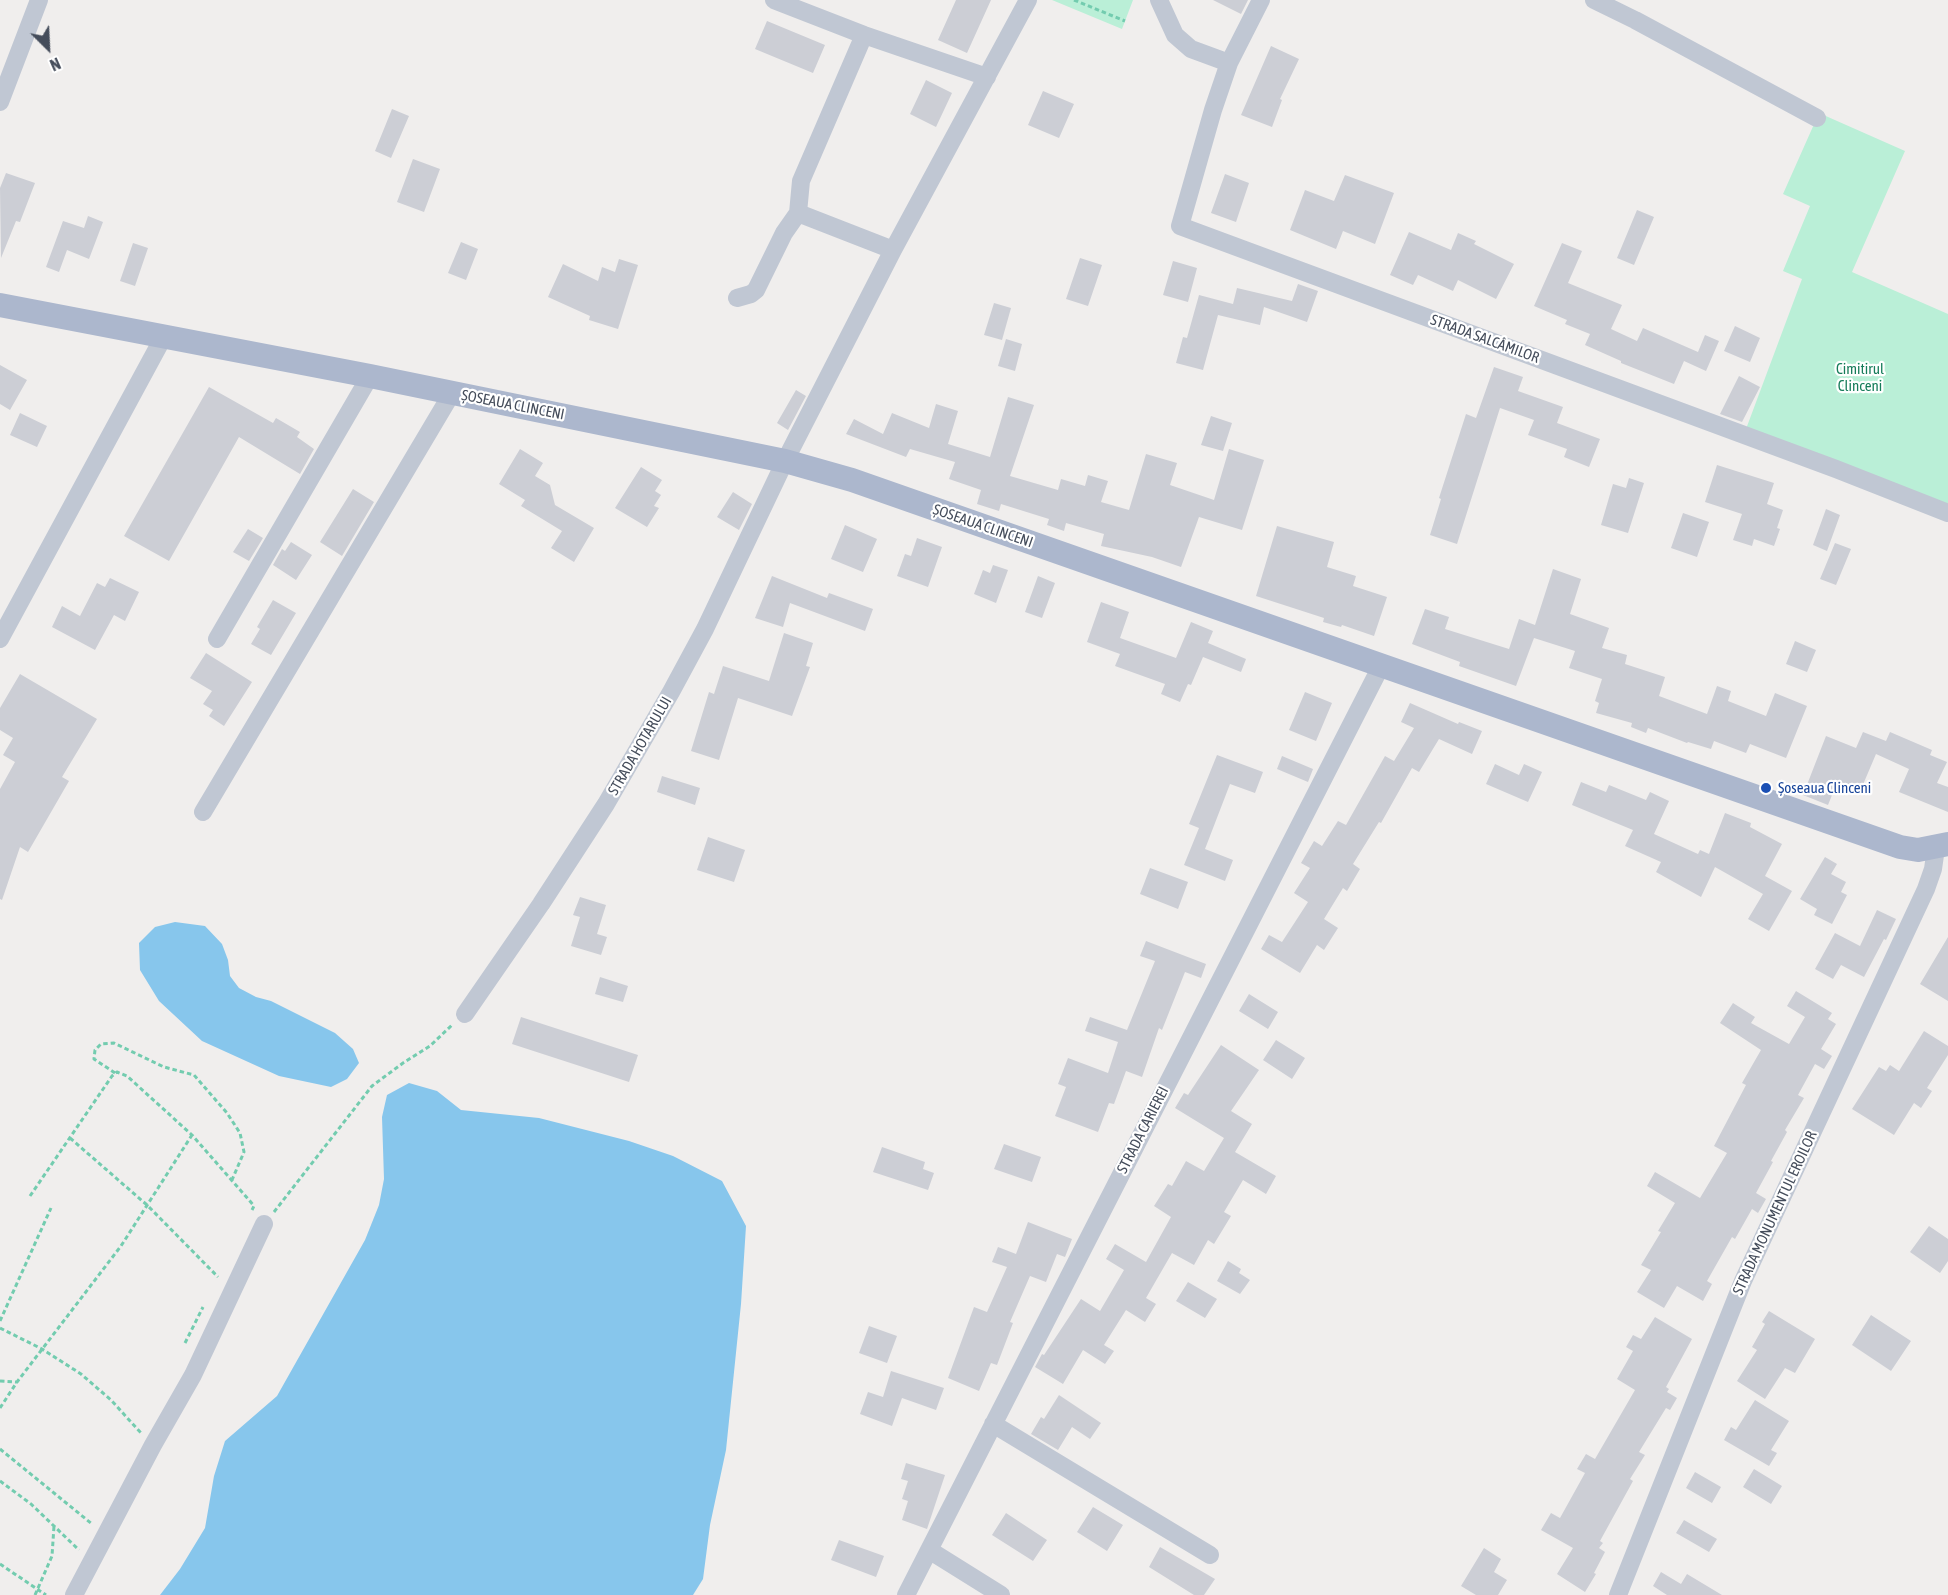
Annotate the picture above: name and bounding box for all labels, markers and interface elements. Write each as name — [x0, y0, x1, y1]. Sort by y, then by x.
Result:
north arrow — [18, 18, 78, 78]
text: N — [47, 54, 63, 75]
street label: STRADA SALCÂMILOR — [1428, 311, 1542, 367]
park label: Cimitirul Clinceni — [1836, 360, 1884, 395]
street label: ȘOSEAUA CLINCENI — [460, 386, 566, 424]
street label: ȘOSEAUA CLINCENI — [931, 500, 1035, 552]
street label: STRADA HOTARULUI — [604, 693, 676, 799]
place label: Șoseaua Clinceni — [1778, 779, 1871, 797]
marker: Șoseaua Clinceni — [1759, 781, 1773, 795]
street label: STRADA CARIEREI — [1113, 1084, 1173, 1176]
street label: STRADA MONUMENTUL EROILOR — [1729, 1128, 1821, 1298]

